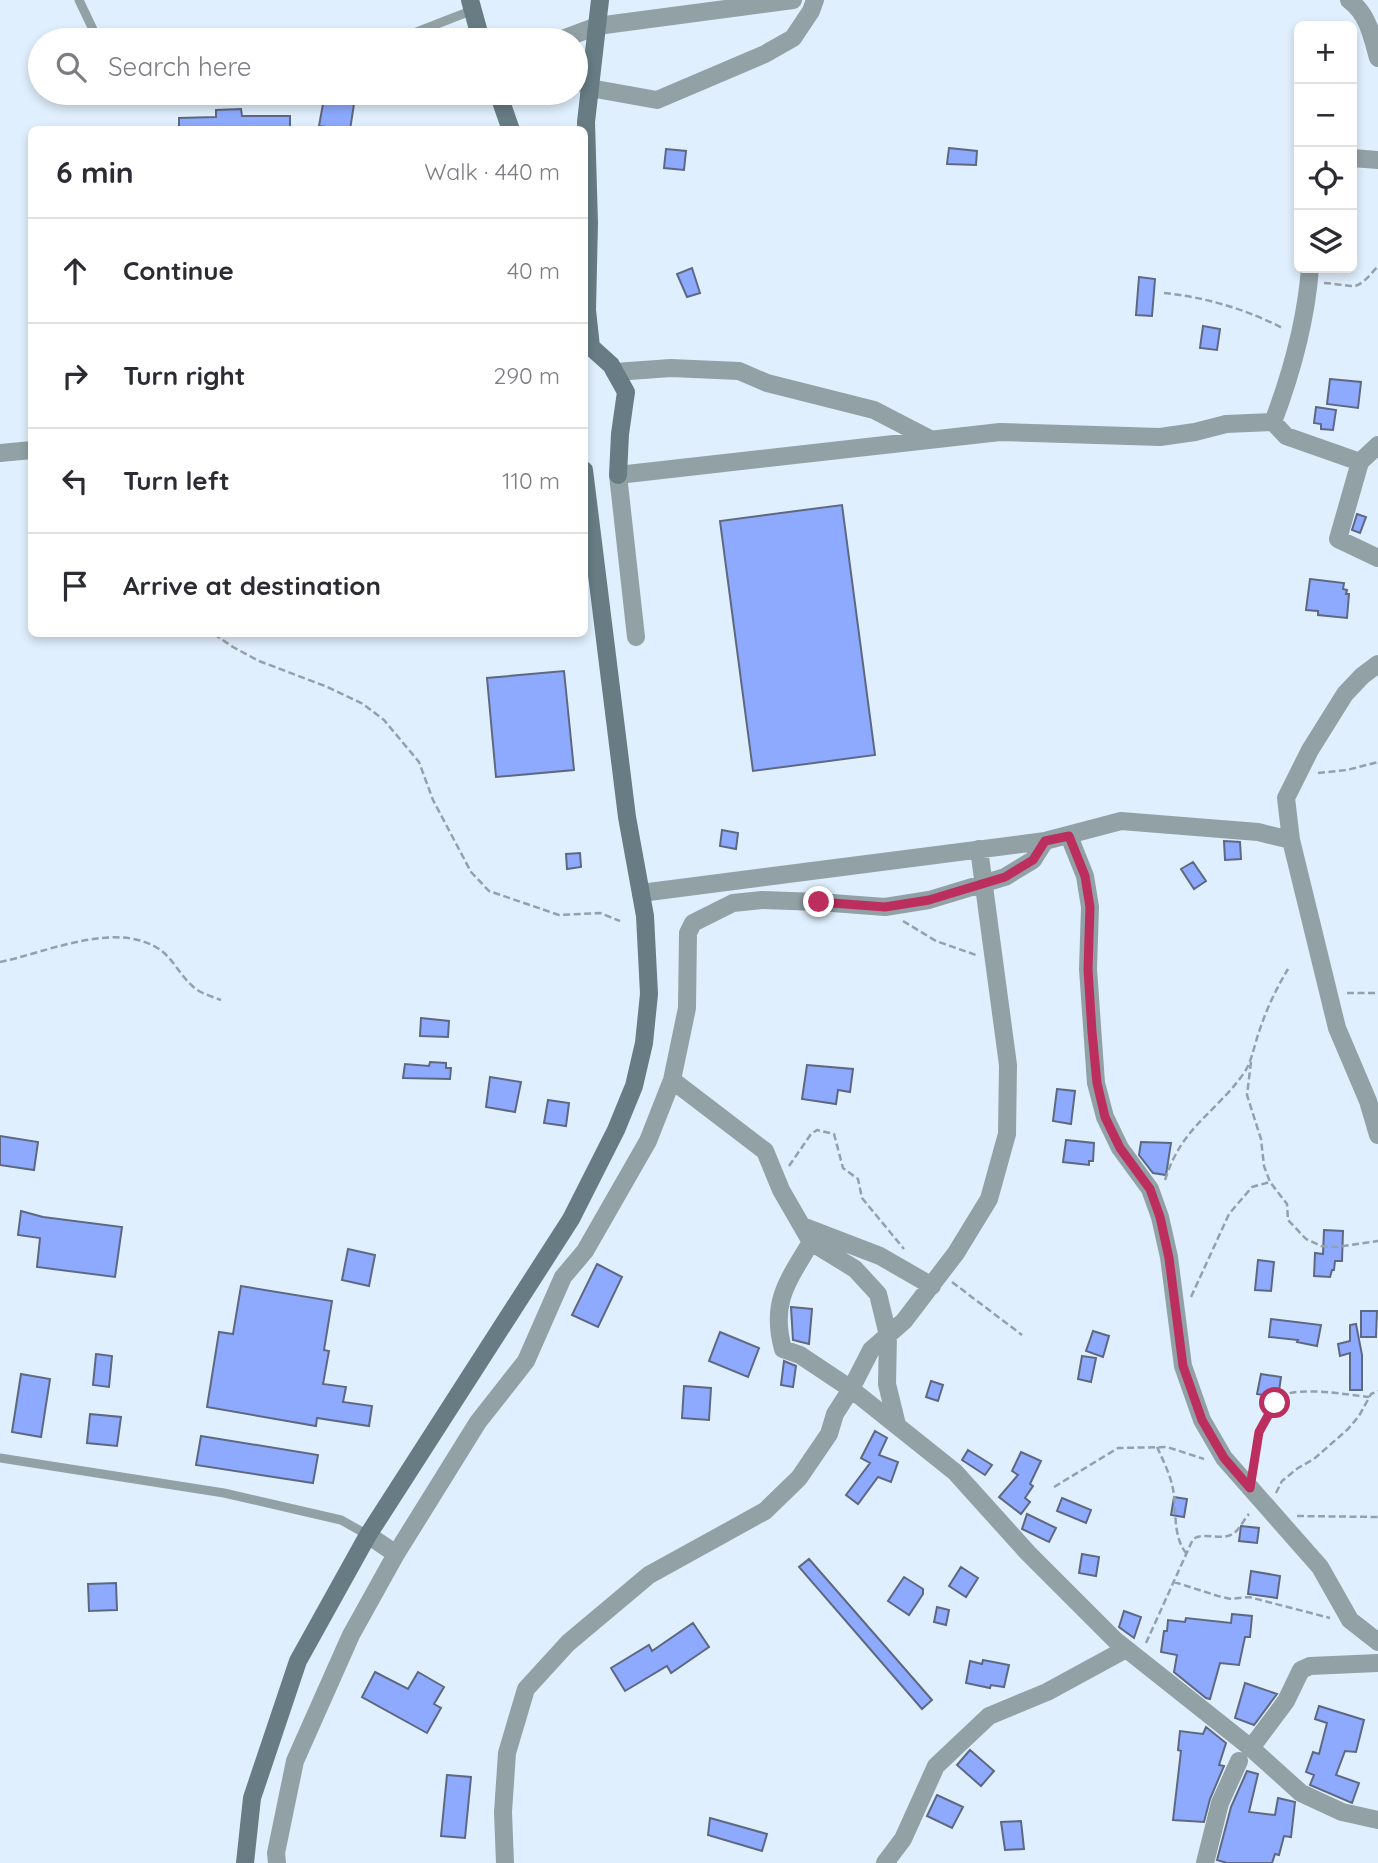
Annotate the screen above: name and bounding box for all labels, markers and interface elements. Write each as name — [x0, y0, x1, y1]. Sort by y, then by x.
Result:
map controls — [1294, 21, 1357, 273]
button: + — [1294, 21, 1357, 84]
search box — [28, 28, 588, 105]
icon: search — [52, 48, 90, 86]
text: Search here — [108, 50, 252, 83]
button: − — [1294, 84, 1357, 147]
button: locate — [1294, 147, 1357, 210]
text: 6 min — [56, 153, 134, 191]
text: Walk · 440 m — [424, 157, 560, 186]
button: layers — [1294, 210, 1357, 273]
icon: ahead — [56, 252, 94, 290]
text: Continue — [123, 254, 234, 287]
text: 40 m — [507, 256, 560, 285]
icon: right — [56, 357, 94, 395]
text: Turn right — [123, 359, 245, 392]
text: 290 m — [493, 361, 560, 390]
icon: left — [56, 462, 94, 500]
text: Turn left — [123, 464, 230, 497]
text: 110 m — [502, 466, 560, 495]
icon: arrive — [56, 567, 94, 605]
text: Arrive at destination — [123, 569, 381, 602]
route end — [803, 886, 834, 917]
route start — [1259, 1387, 1290, 1418]

